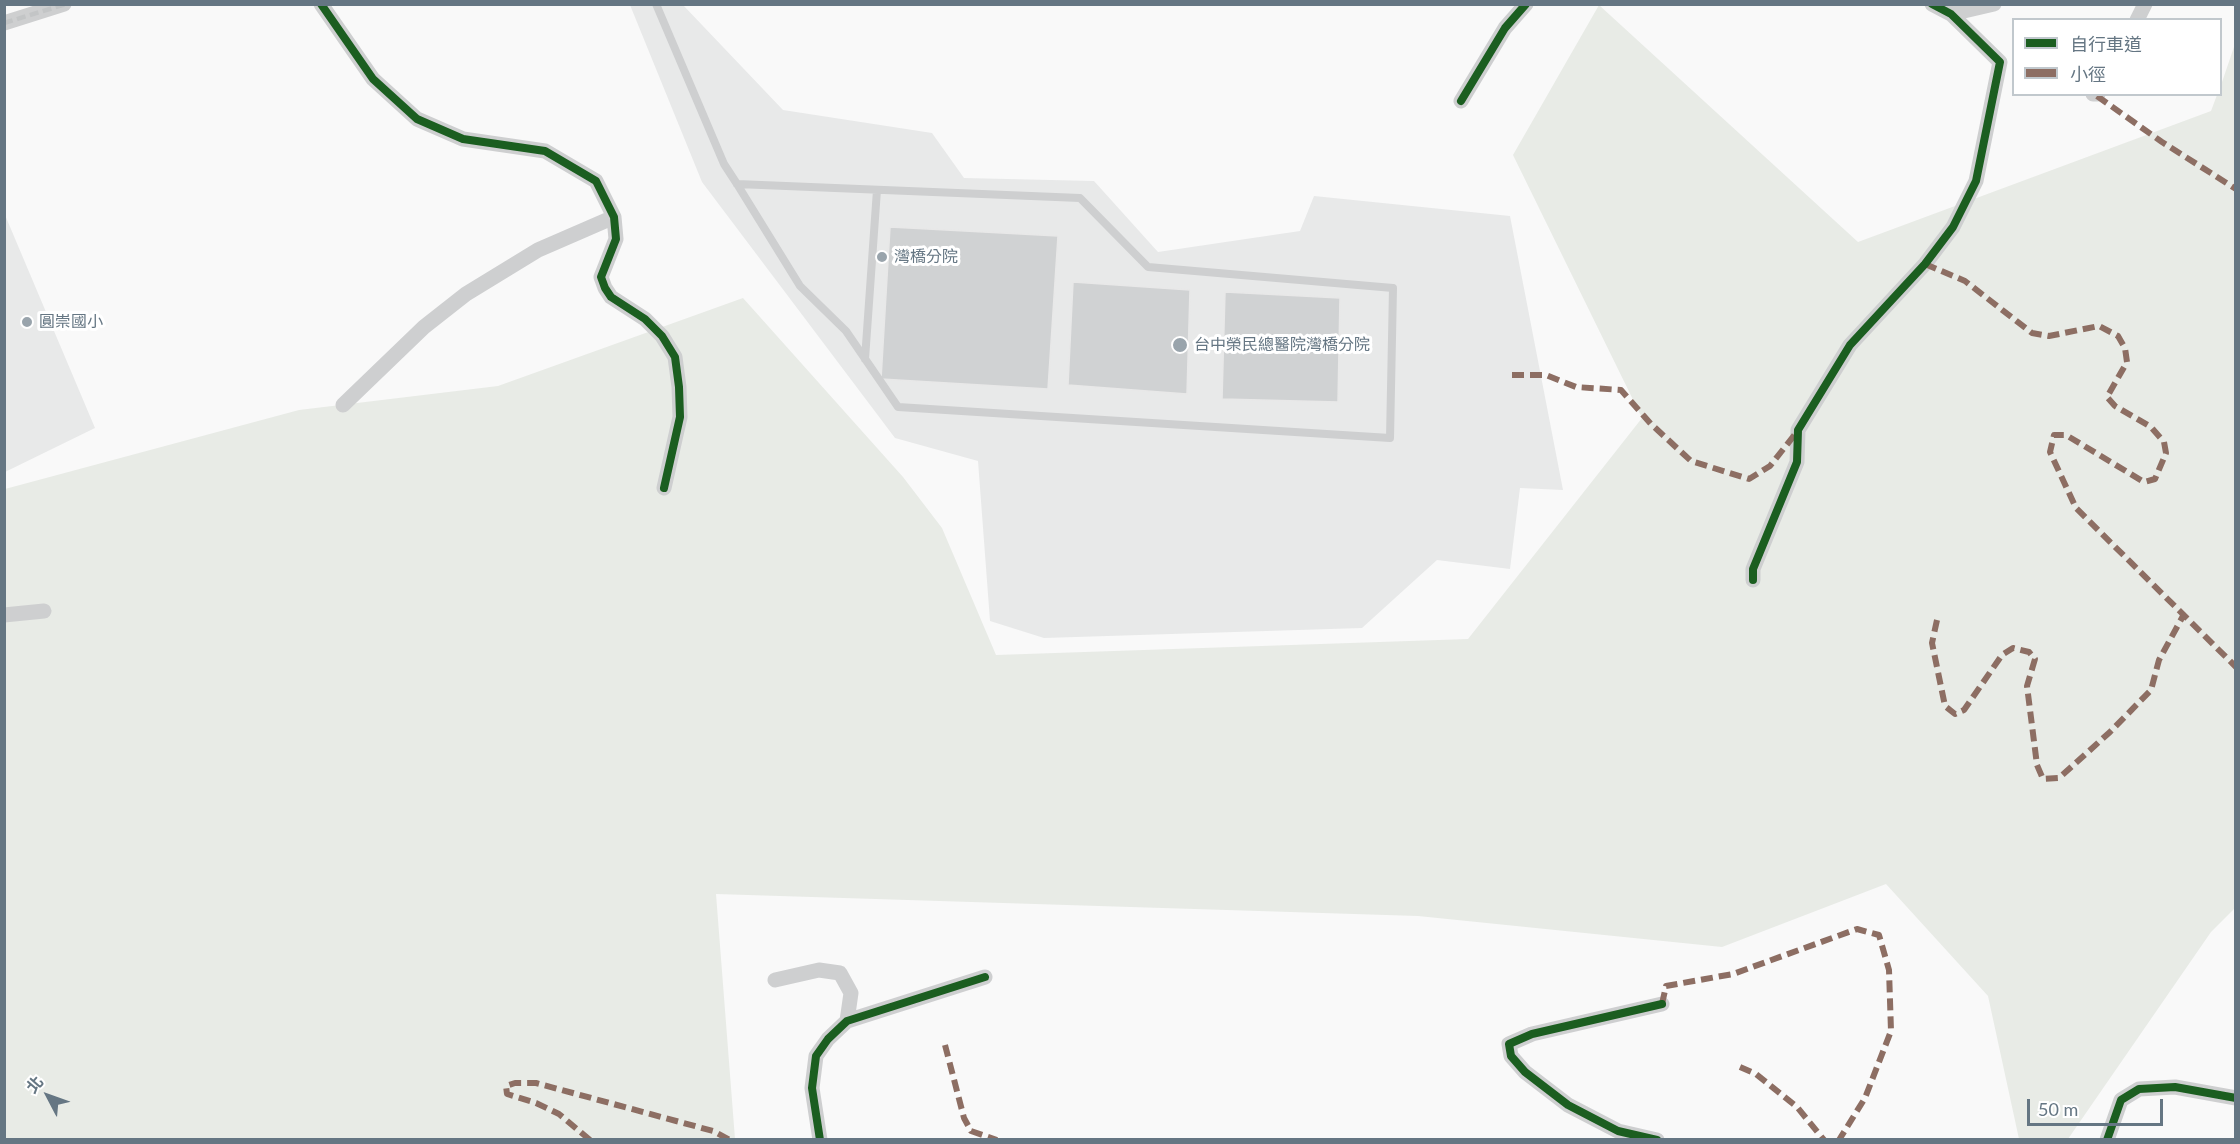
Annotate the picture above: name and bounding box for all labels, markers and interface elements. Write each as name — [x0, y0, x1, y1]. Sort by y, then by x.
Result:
legend — [2012, 18, 2222, 96]
text: 自行車道 — [2070, 33, 2142, 55]
text: 小徑 — [2070, 63, 2106, 85]
place label: 灣橋分院 — [894, 247, 958, 267]
marker: 灣橋分院 — [875, 250, 889, 264]
place label: 圓崇國小 — [39, 312, 103, 332]
marker: 圓崇國小 — [20, 315, 34, 329]
place label: 台中榮民總醫院灣橋分院 — [1194, 335, 1370, 355]
marker: 台中榮民總醫院灣橋分院 — [1171, 336, 1189, 354]
north arrow — [18, 1066, 78, 1126]
text: 北 — [22, 1072, 46, 1096]
scale bar — [2030, 1087, 2166, 1125]
text: 50 m — [2038, 1098, 2078, 1120]

